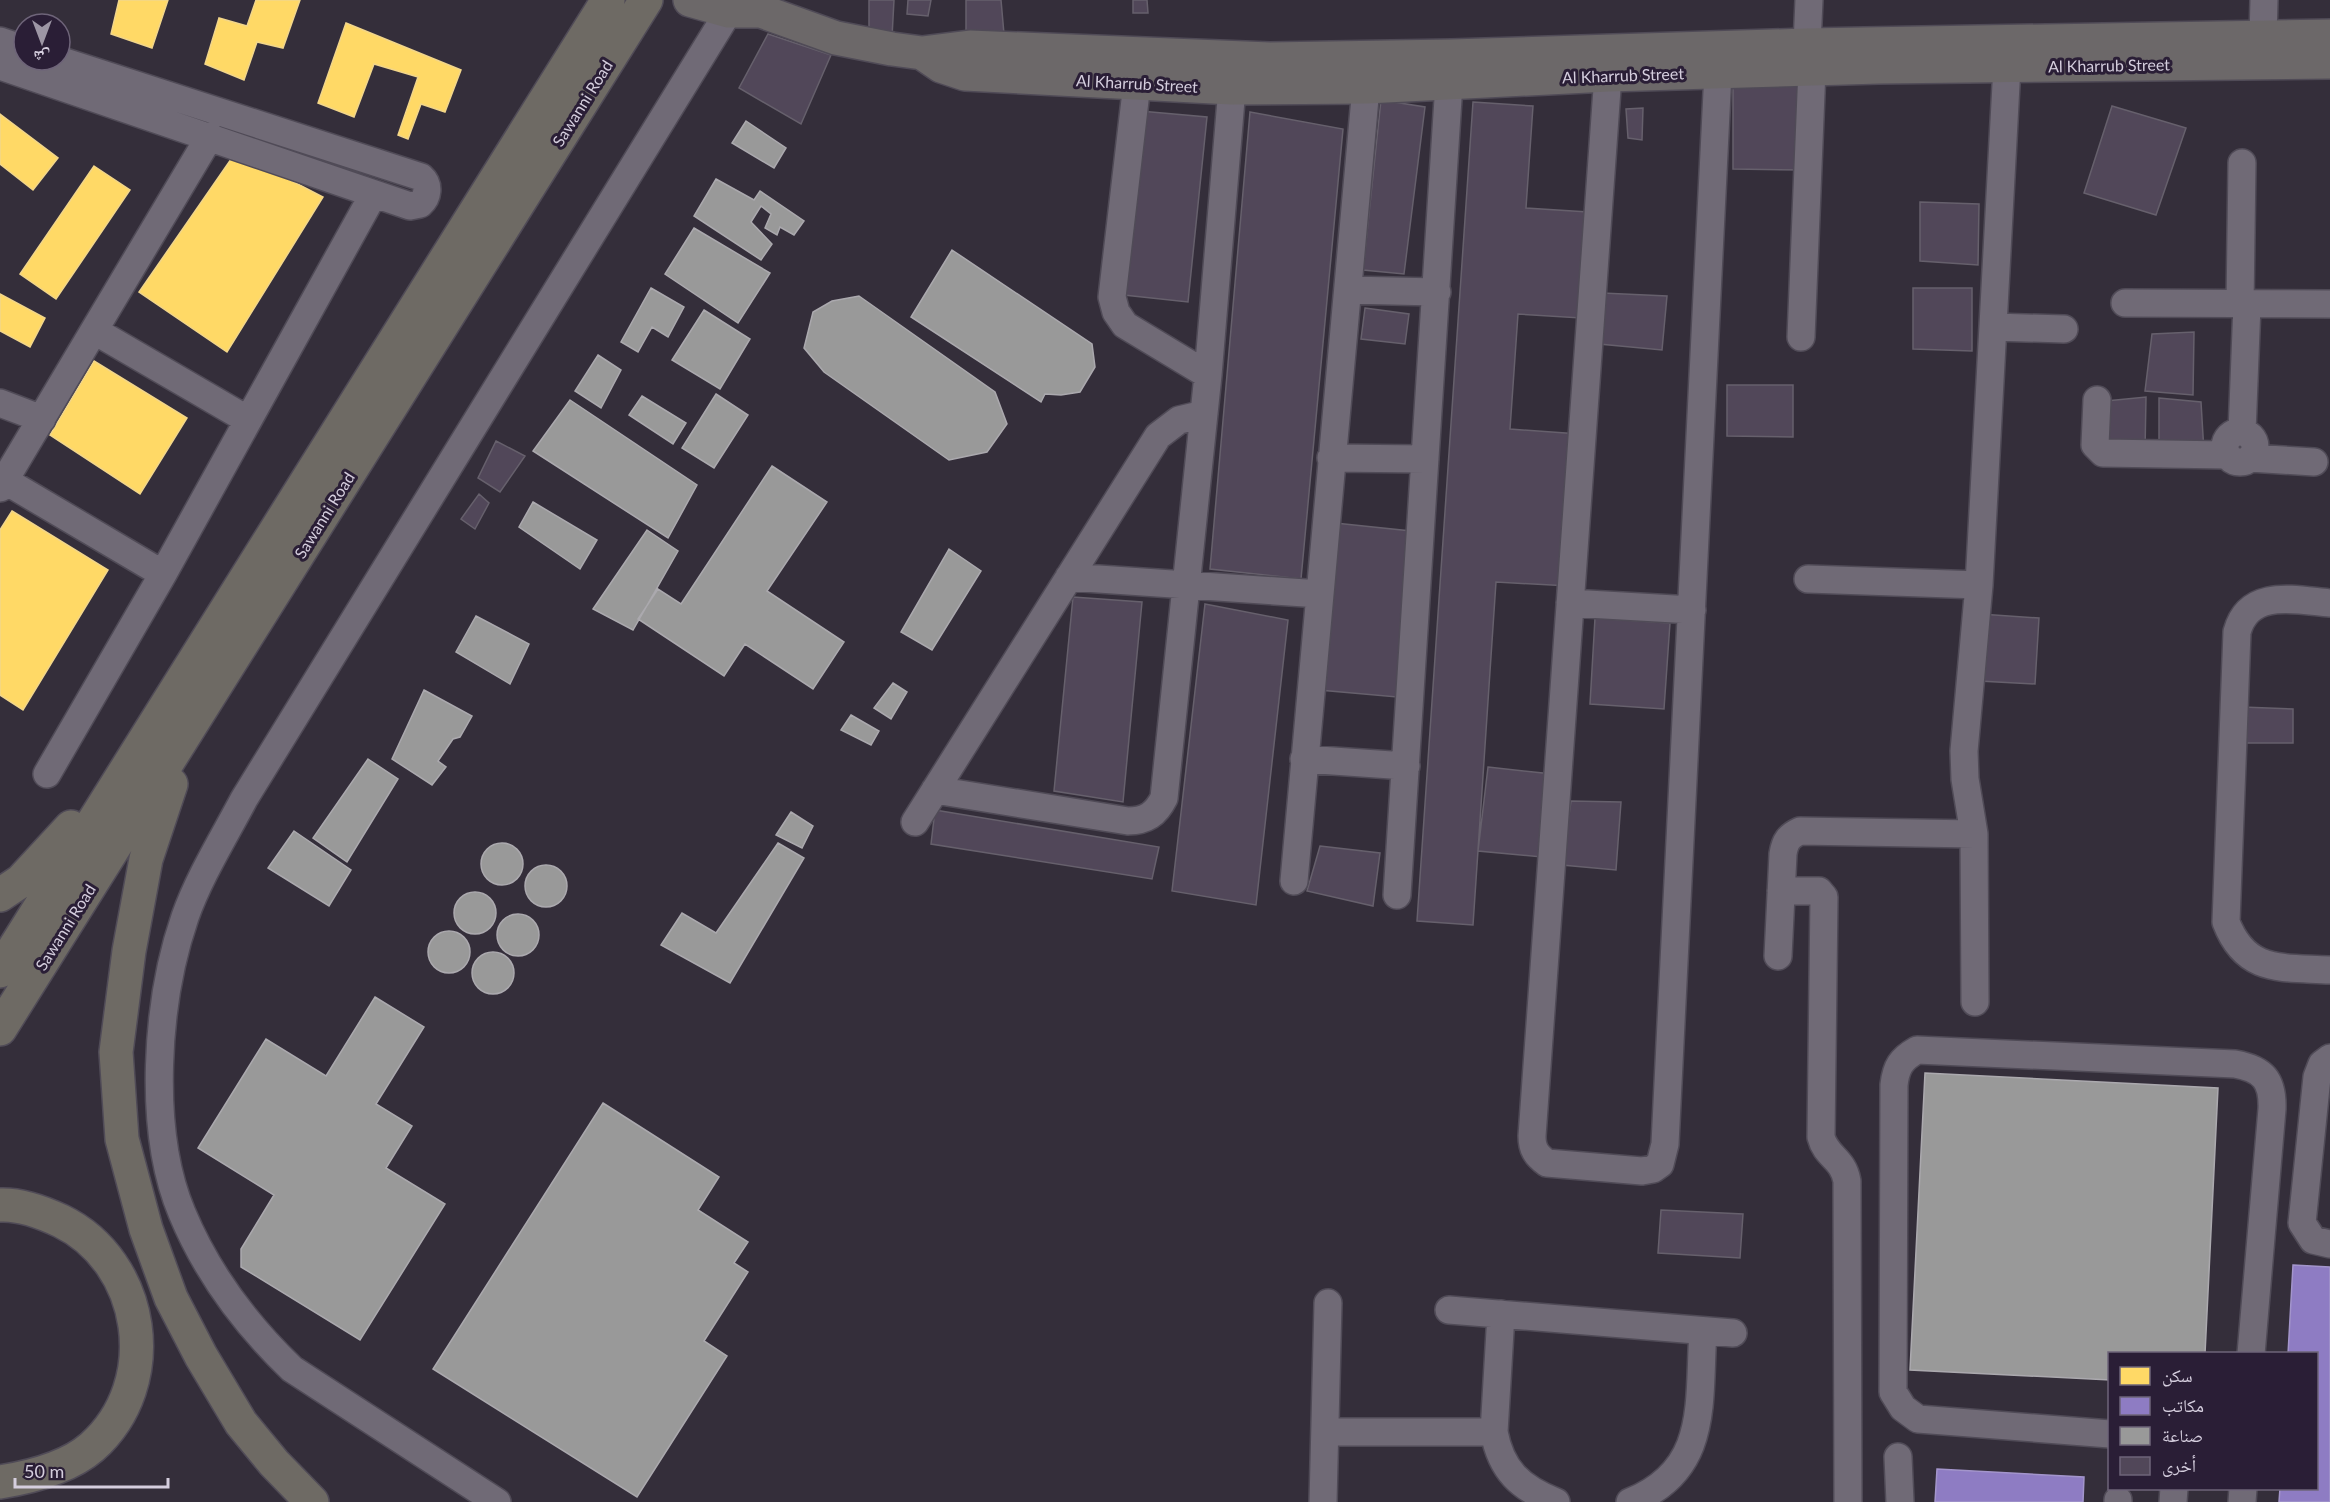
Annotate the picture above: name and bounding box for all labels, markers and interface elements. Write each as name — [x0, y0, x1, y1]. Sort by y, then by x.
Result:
north arrow — [12, 12, 72, 72]
text: ش — [33, 47, 50, 67]
street label: Al Kharrub Street — [2048, 54, 2170, 76]
street label: Sawanni Road — [548, 56, 616, 150]
street label: Al Kharrub Street — [1562, 63, 1685, 87]
street label: Al Kharrub Street — [1076, 70, 1199, 96]
street label: Sawanni Road — [290, 468, 358, 562]
street label: Sawanni Road — [31, 880, 99, 974]
legend — [2108, 1352, 2318, 1490]
text: سكن — [2162, 1364, 2193, 1387]
text: مكاتب — [2162, 1394, 2204, 1417]
text: صناعة — [2162, 1424, 2203, 1446]
scale bar — [15, 1451, 168, 1489]
text: أخرى — [2162, 1454, 2196, 1477]
text: 50 m — [24, 1460, 64, 1482]

